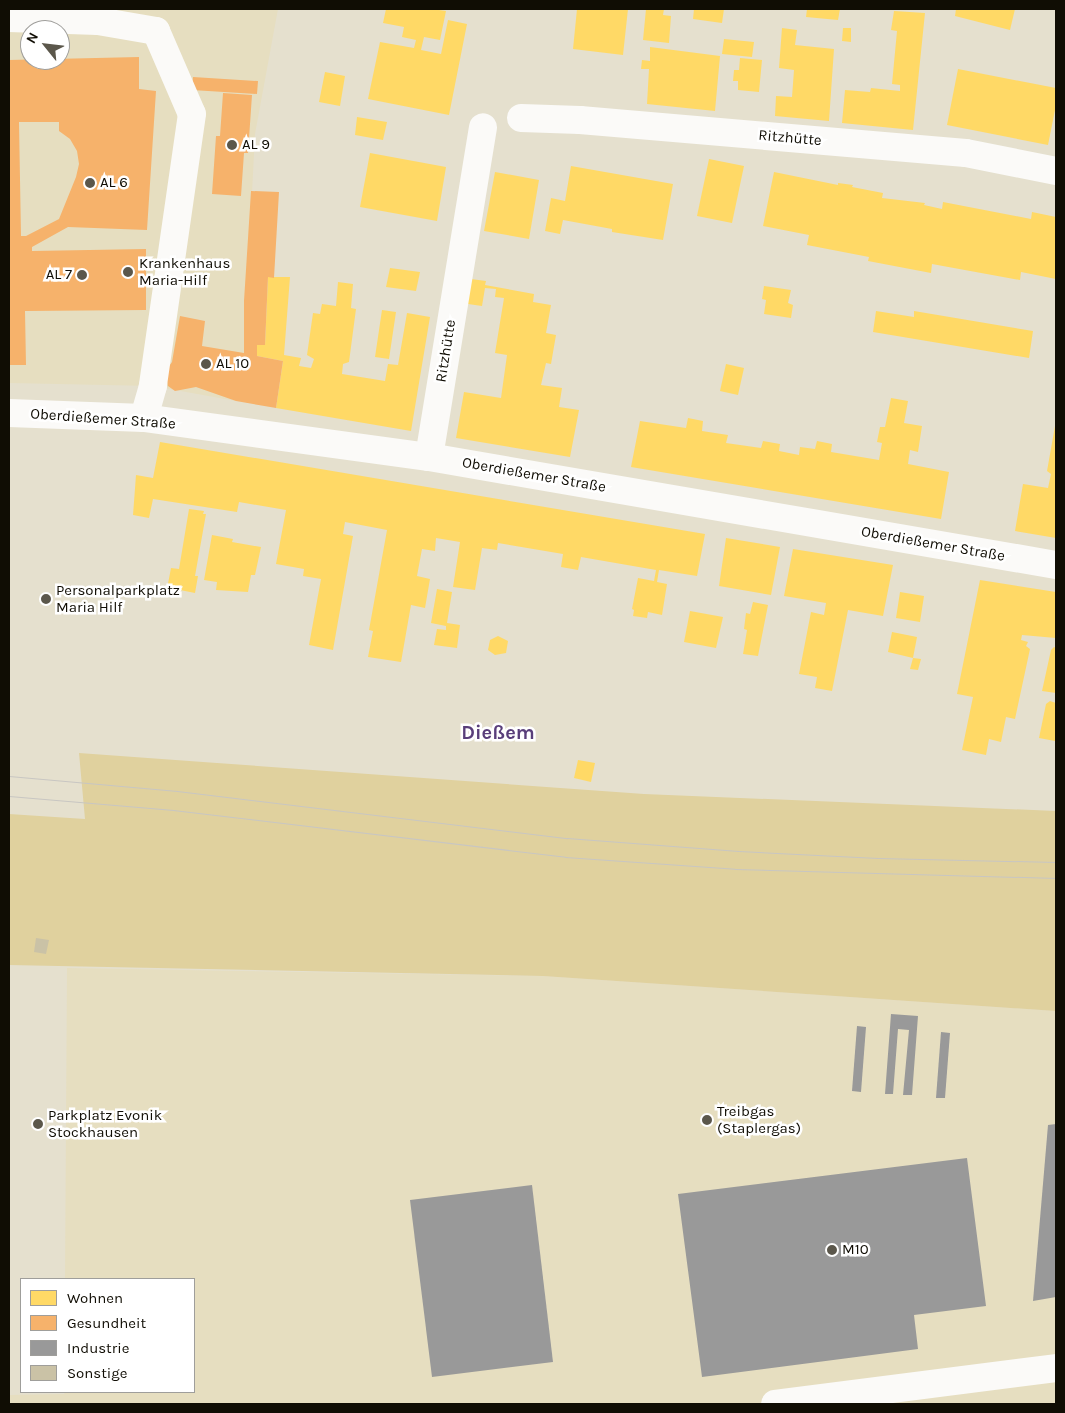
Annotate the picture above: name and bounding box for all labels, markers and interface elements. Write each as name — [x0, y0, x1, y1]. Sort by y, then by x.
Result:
north arrow — [20, 20, 70, 70]
text: N — [22, 29, 42, 46]
street label: Ritzhütte — [758, 126, 822, 150]
place label: AL 9 — [242, 136, 270, 154]
marker: AL 9 — [226, 139, 238, 151]
place label: AL 6 — [100, 174, 128, 192]
marker: AL 6 — [84, 177, 96, 189]
place label: Krankenhaus Maria-Hilf — [139, 254, 230, 289]
marker: Krankenhaus Maria-Hilf — [121, 265, 135, 279]
place label: AL 7 — [46, 266, 72, 284]
marker: AL 7 — [76, 269, 88, 281]
street label: Ritzhütte — [432, 318, 460, 384]
place label: AL 10 — [216, 355, 249, 373]
marker: AL 10 — [200, 358, 212, 370]
street label: Oberdießemer Straße — [30, 405, 176, 433]
street label: Oberdießemer Straße — [461, 453, 607, 497]
street label: Oberdießemer Straße — [860, 522, 1006, 566]
place label: Personalparkplatz Maria Hilf — [56, 581, 180, 616]
marker: Personalparkplatz Maria Hilf — [40, 593, 52, 605]
district label: Dießem — [461, 720, 535, 744]
place label: Treibgas (Staplergas) — [717, 1102, 801, 1137]
place label: Parkplatz Evonik Stockhausen — [48, 1106, 162, 1141]
marker: Treibgas (Staplergas) — [701, 1114, 713, 1126]
marker: Parkplatz Evonik Stockhausen — [32, 1118, 44, 1130]
place label: M10 — [842, 1241, 869, 1259]
marker: M10 — [826, 1244, 838, 1256]
legend — [20, 1278, 195, 1393]
text: Wohnen — [67, 1289, 123, 1307]
text: Gesundheit — [67, 1314, 146, 1332]
text: Industrie — [67, 1339, 129, 1357]
text: Sonstige — [67, 1364, 127, 1382]

